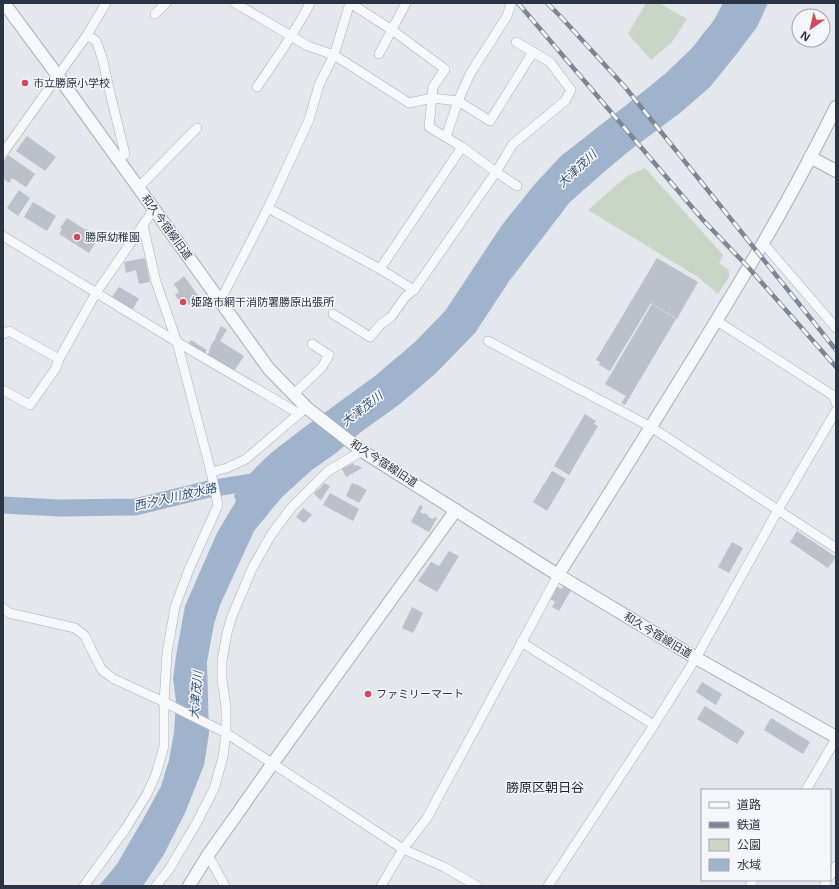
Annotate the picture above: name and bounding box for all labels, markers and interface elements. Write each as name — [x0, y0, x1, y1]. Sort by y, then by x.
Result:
north arrow — [791, 8, 831, 48]
text: N — [797, 28, 813, 45]
place label: 市立勝原小学校 — [33, 75, 110, 90]
marker: 市立勝原小学校 — [20, 78, 30, 88]
water label: 大津茂川 — [553, 145, 601, 191]
street label: 和久今宿線旧道 — [139, 191, 196, 262]
place label: 勝原幼稚園 — [85, 229, 140, 244]
marker: 勝原幼稚園 — [72, 232, 82, 242]
place label: 姫路市網干消防署勝原出張所 — [191, 294, 335, 309]
marker: 姫路市網干消防署勝原出張所 — [178, 297, 188, 307]
water label: 大津茂川 — [338, 386, 387, 430]
street label: 和久今宿線旧道 — [348, 435, 421, 490]
water label: 西汐入川放水路 — [132, 479, 219, 514]
street label: 和久今宿線旧道 — [621, 608, 695, 661]
water label: 大津茂川 — [185, 668, 206, 720]
place label: ファミリーマート — [376, 686, 464, 701]
marker: ファミリーマート — [363, 689, 373, 699]
district label: 勝原区朝日谷 — [506, 778, 584, 796]
legend — [701, 789, 831, 881]
text: 道路 — [737, 796, 761, 813]
text: 鉄道 — [737, 816, 761, 833]
text: 公園 — [737, 836, 761, 853]
text: 水域 — [737, 856, 761, 873]

